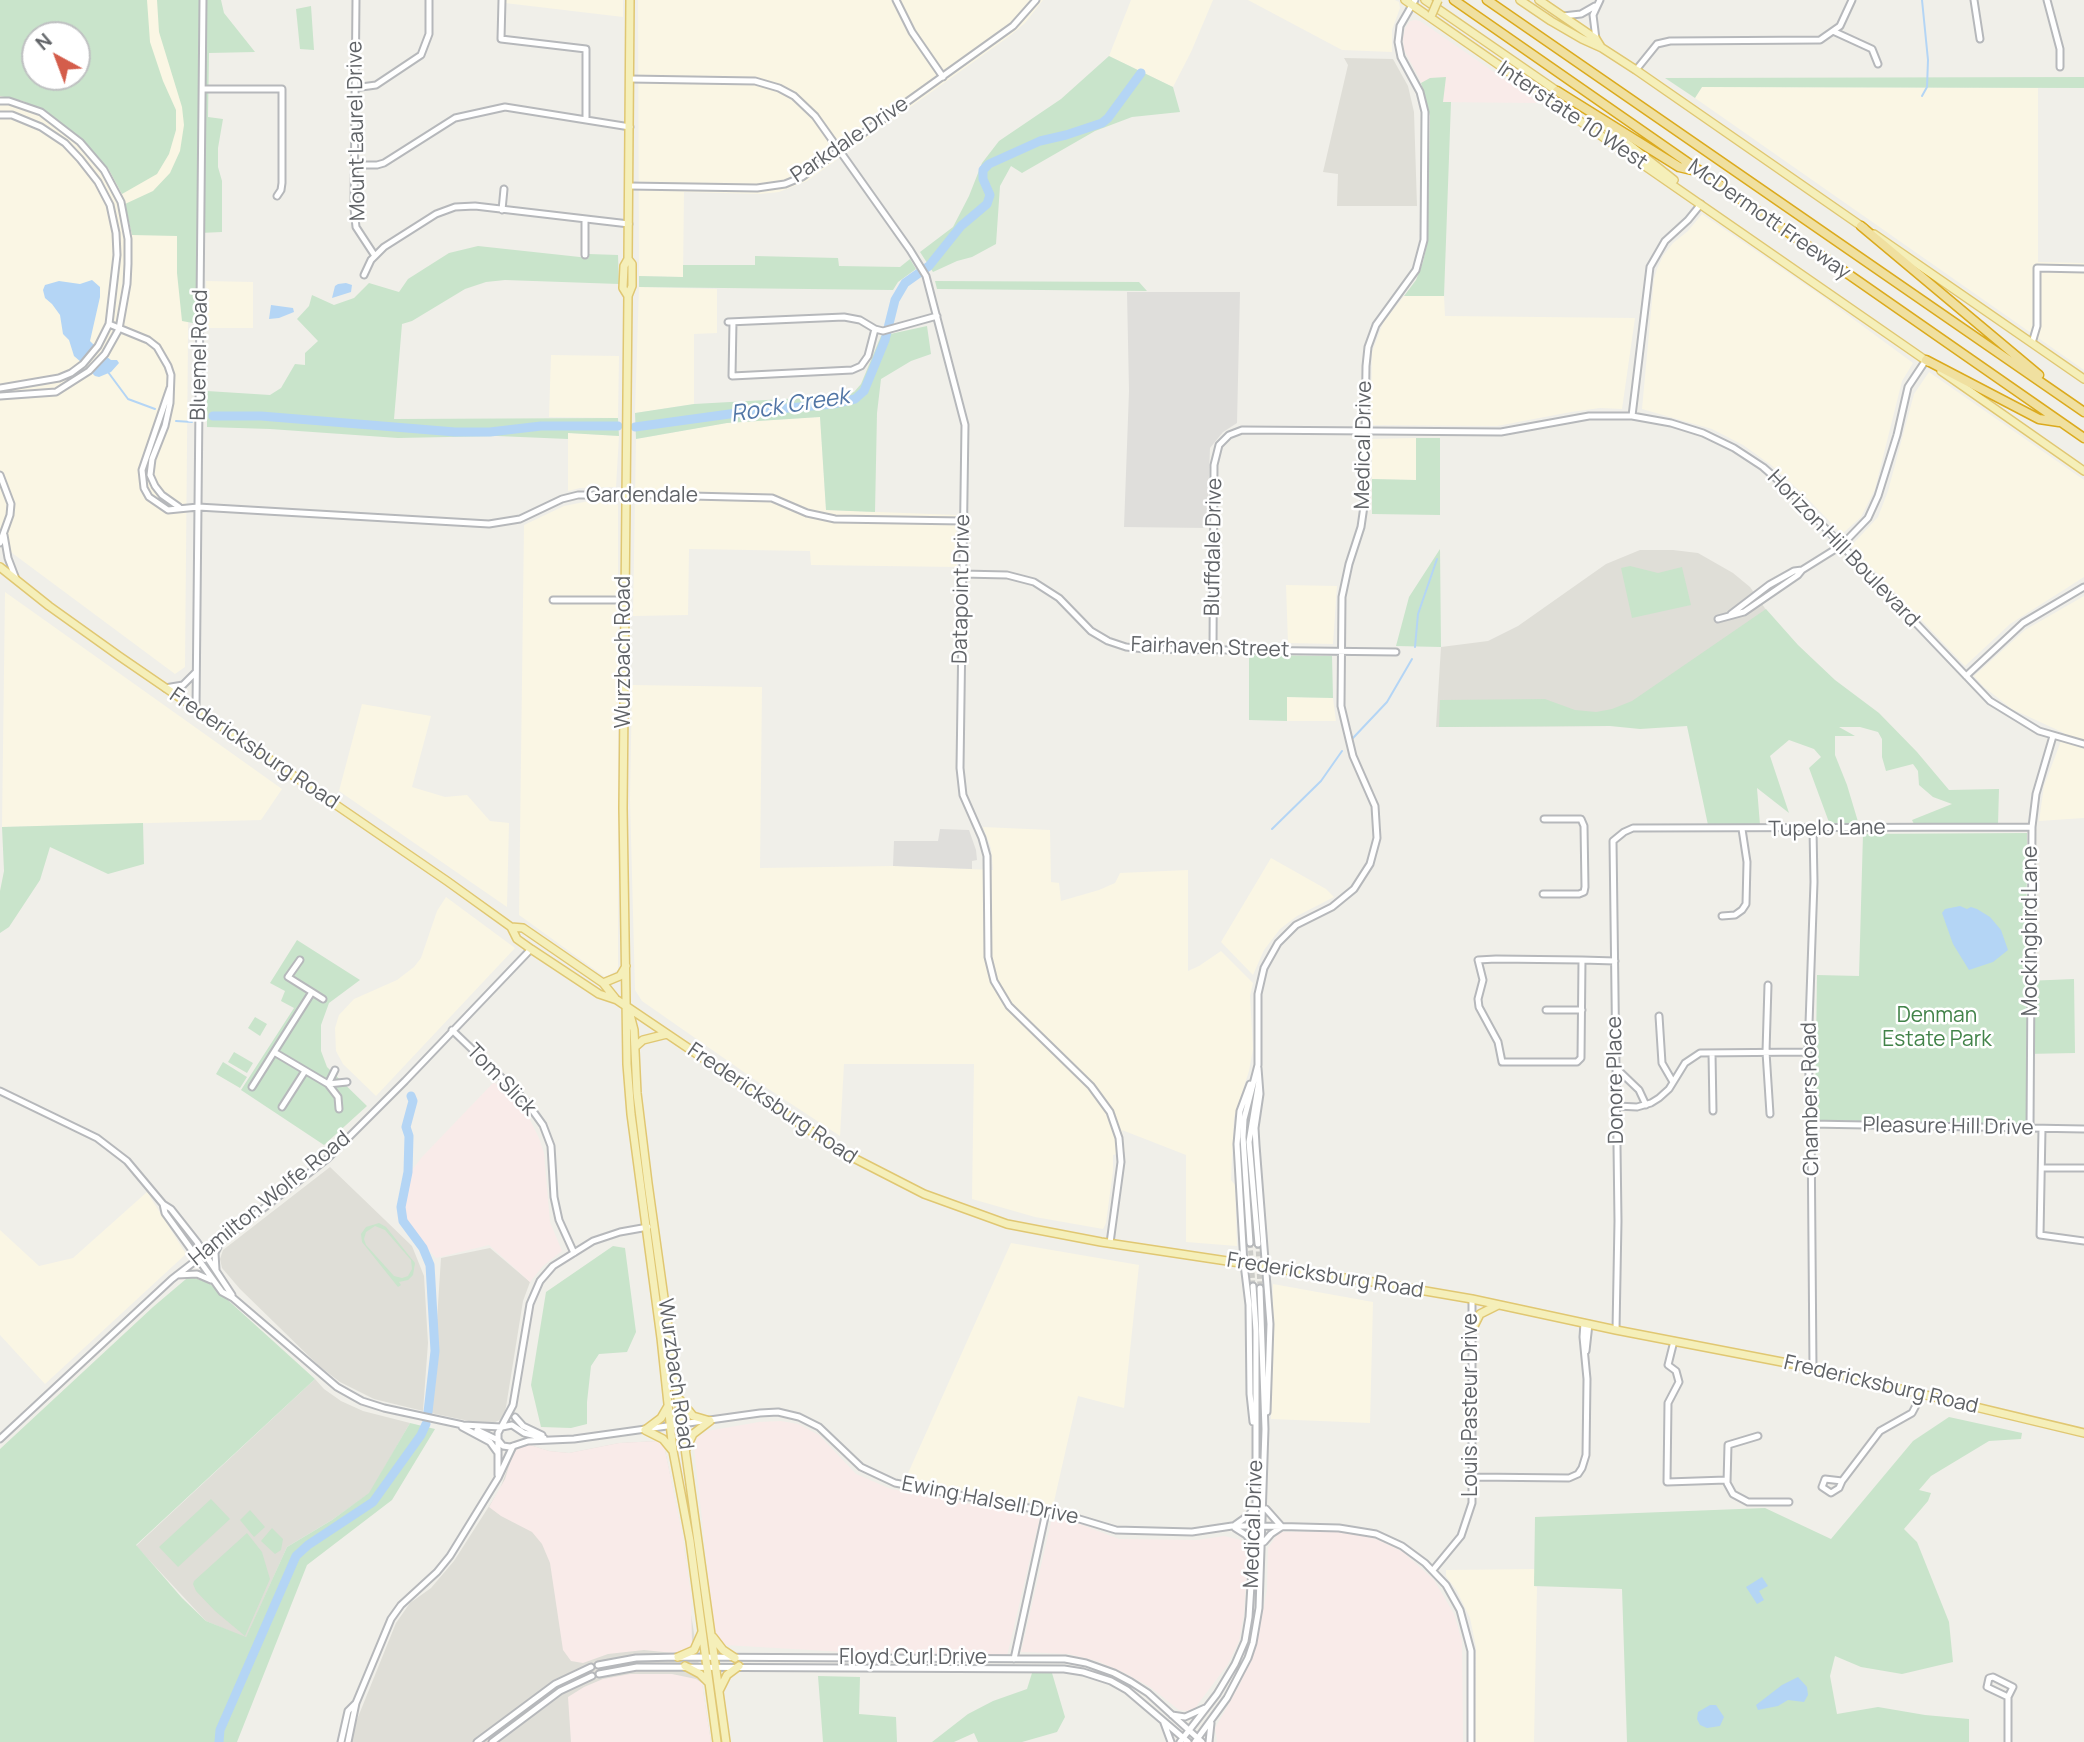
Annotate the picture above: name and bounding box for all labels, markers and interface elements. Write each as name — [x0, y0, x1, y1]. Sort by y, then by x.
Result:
north arrow — [21, 21, 91, 91]
text: N — [30, 27, 57, 56]
street label: Mount Laurel Drive — [343, 41, 371, 221]
street label: Interstate 10 West — [1492, 56, 1652, 176]
street label: Parkdale Drive — [786, 91, 914, 189]
street label: McDermott Freeway — [1683, 154, 1855, 286]
street label: Bluemel Road — [186, 289, 214, 421]
street label: Medical Drive — [1350, 380, 1378, 510]
water label: Rock Creek — [729, 383, 851, 429]
street label: Horizon Hill Boulevard — [1762, 465, 1924, 633]
street label: Bluffdale Drive — [1200, 478, 1228, 616]
street label: Gardendale — [586, 483, 698, 509]
street label: Datapoint Drive — [948, 514, 976, 664]
street label: Wurzbach Road — [611, 576, 637, 728]
street label: Fairhaven Street — [1130, 633, 1290, 663]
street label: Fredericksburg Road — [165, 683, 343, 815]
street label: Tupelo Lane — [1768, 815, 1886, 843]
street label: Mockingbird Lane — [2018, 846, 2044, 1016]
park label: Denman Estate Park — [1882, 1003, 1992, 1053]
street label: Donore Place — [1602, 1016, 1630, 1144]
street label: Chambers Road — [1797, 1022, 1825, 1176]
street label: Fredericksburg Road — [683, 1038, 861, 1170]
street label: Tom Slick — [461, 1039, 541, 1121]
street label: Pleasure Hill Drive — [1862, 1113, 2034, 1141]
street label: Hamilton Wolfe Road — [184, 1126, 356, 1272]
street label: Fredericksburg Road — [1225, 1248, 1425, 1304]
street label: Wurzbach Road — [652, 1297, 698, 1451]
street label: Louis Pasteur Drive — [1458, 1313, 1484, 1497]
street label: Fredericksburg Road — [1781, 1350, 1981, 1420]
street label: Medical Drive — [1239, 1459, 1269, 1589]
street label: Ewing Halsell Drive — [900, 1472, 1080, 1530]
street label: Floyd Curl Drive — [839, 1645, 987, 1671]

